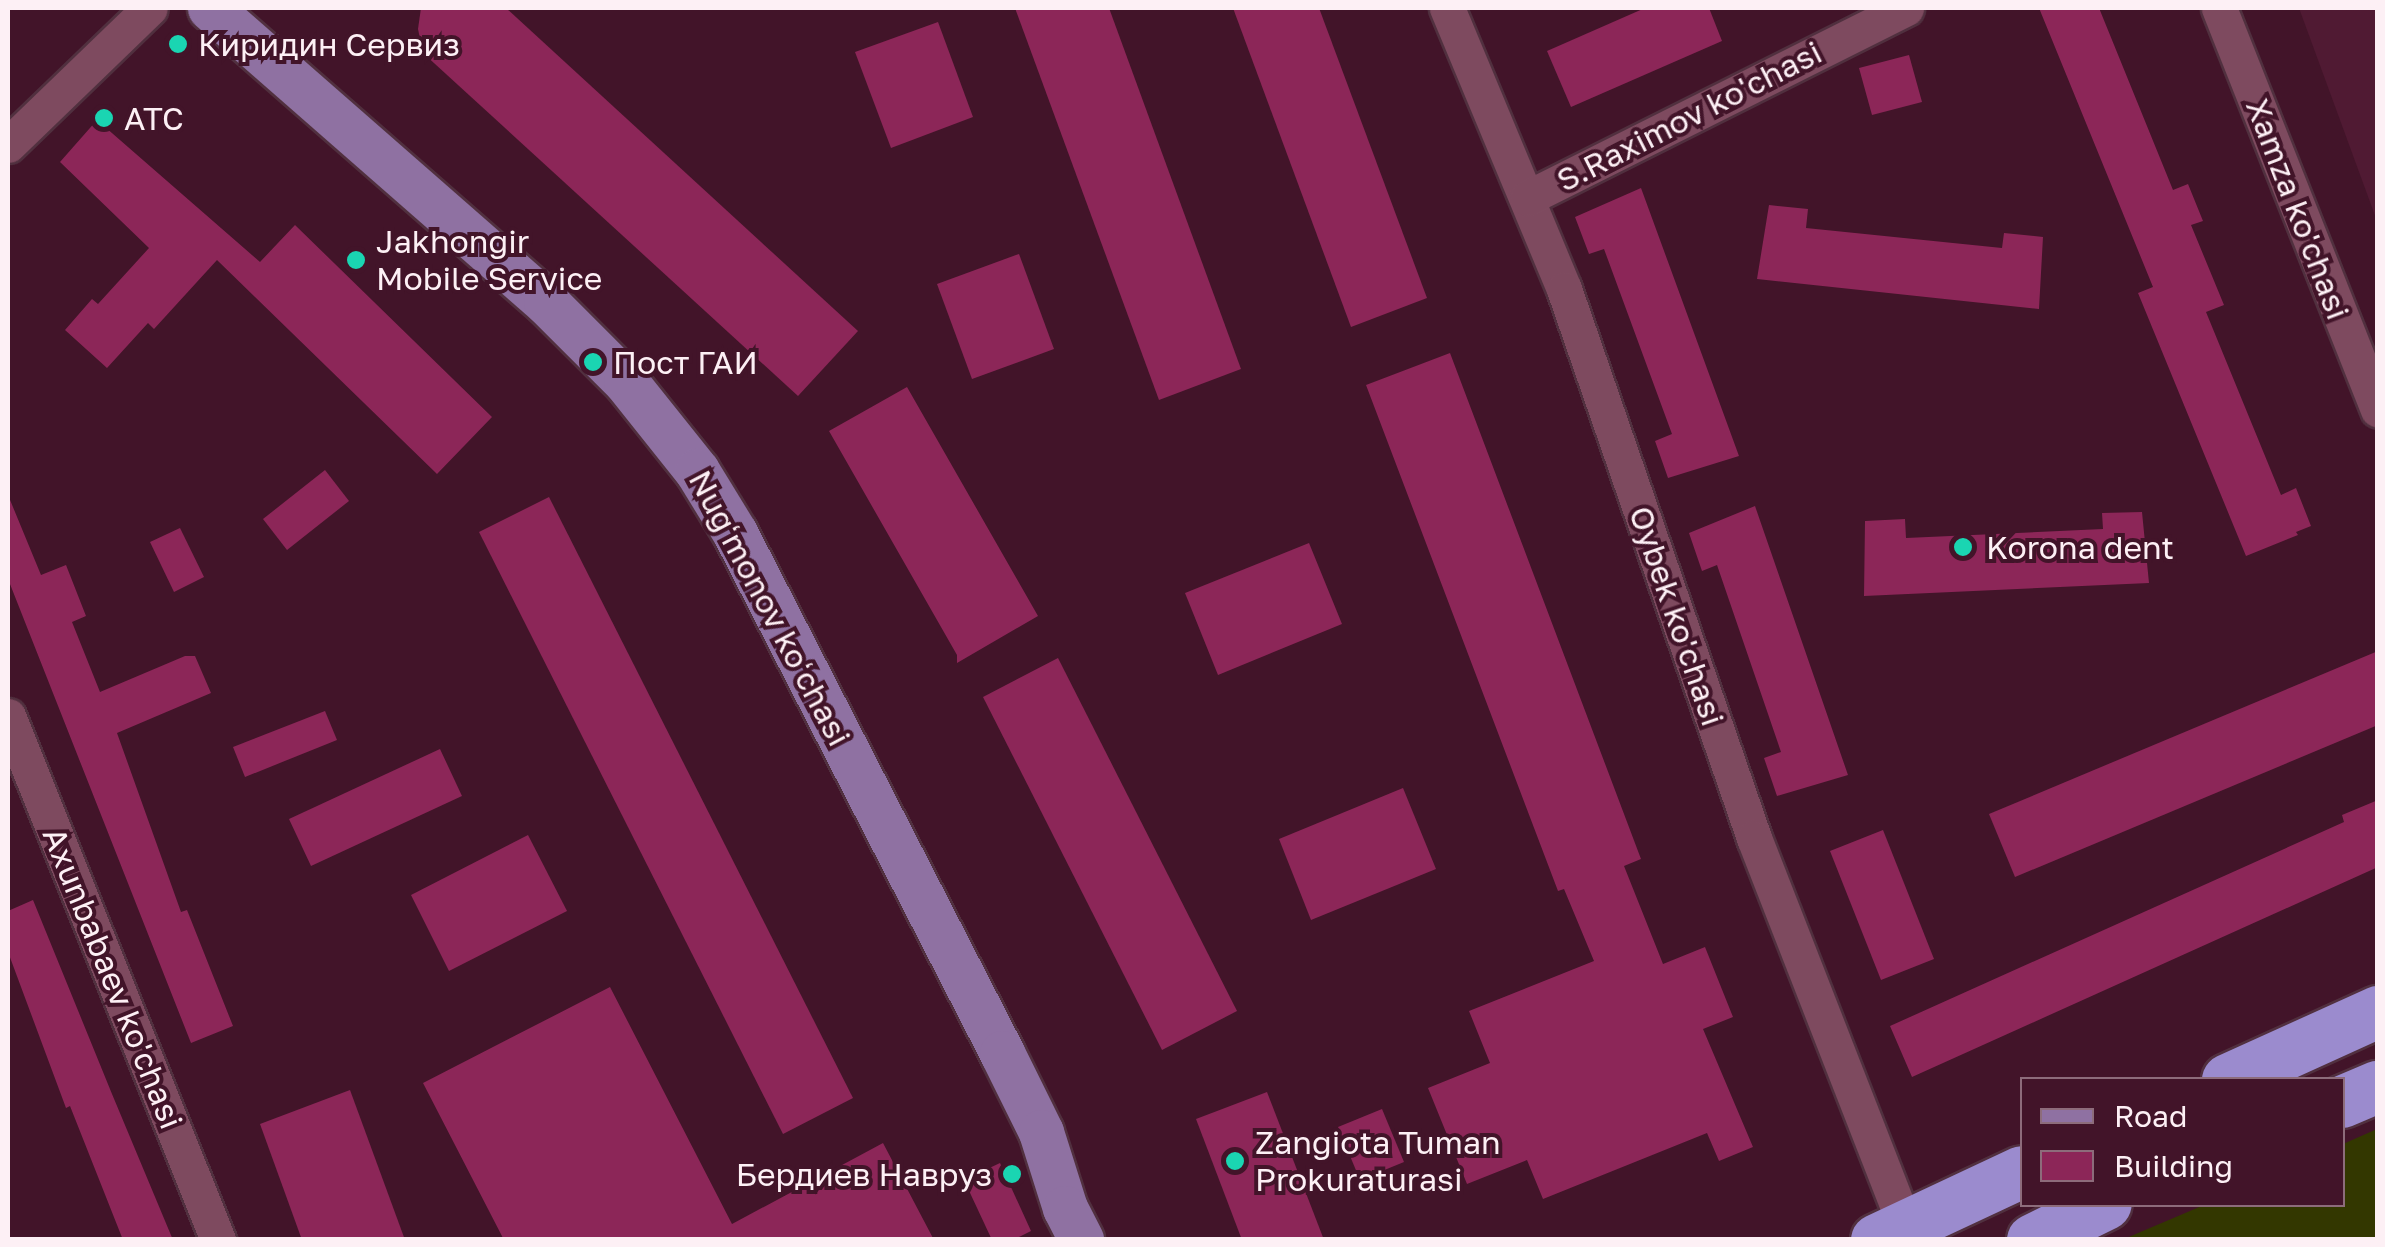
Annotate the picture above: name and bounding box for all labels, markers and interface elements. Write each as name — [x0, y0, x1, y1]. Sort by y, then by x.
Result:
place label: Киридин Сервиз — [198, 25, 460, 63]
marker: Киридин Сервиз — [167, 33, 189, 55]
street label: S.Raximov ko'chasi — [1550, 33, 1828, 199]
street label: Xamza ko'chasi — [2238, 93, 2358, 325]
place label: АТС — [124, 99, 184, 137]
marker: АТС — [93, 107, 115, 129]
place label: Jakhongir Mobile Service — [376, 223, 602, 298]
marker: Jakhongir Mobile Service — [345, 249, 367, 271]
place label: Пост ГАИ — [613, 343, 758, 381]
marker: Пост ГАИ — [582, 351, 604, 373]
street label: Nugʻmonov koʻchasi — [681, 464, 859, 752]
street label: Oybek ko'chasi — [1621, 501, 1733, 731]
place label: Korona dent — [1986, 528, 2174, 566]
marker: Korona dent — [1950, 534, 1976, 560]
street label: Axunbabaev ko'chasi — [35, 822, 191, 1134]
legend — [2020, 1077, 2345, 1207]
text: Road — [2114, 1098, 2188, 1134]
place label: Zangiota Tuman Prokuraturasi — [1255, 1124, 1501, 1199]
text: Building — [2114, 1148, 2233, 1184]
marker: Zangiota Tuman Prokuraturasi — [1224, 1150, 1246, 1172]
place label: Бердиев Навруз — [736, 1155, 992, 1193]
marker: Бердиев Навруз — [1001, 1163, 1023, 1185]

